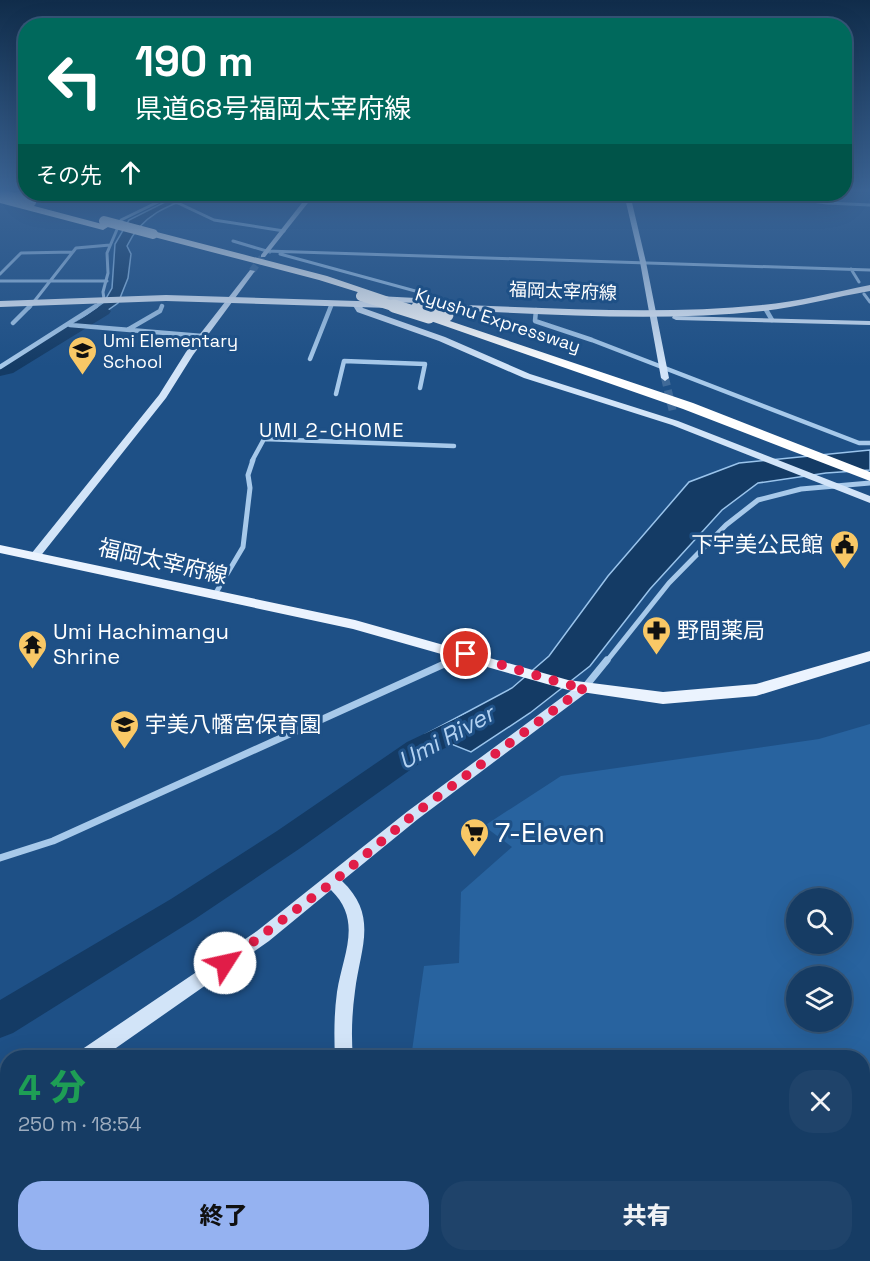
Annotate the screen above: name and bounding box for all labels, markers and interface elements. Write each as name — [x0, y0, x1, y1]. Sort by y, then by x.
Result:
text: 190 m — [135, 35, 254, 88]
icon: left — [36, 42, 114, 120]
text: 県道68号福岡太宰府線 — [135, 91, 411, 126]
icon: ahead — [114, 156, 147, 189]
text: その先 — [36, 161, 102, 189]
street label: 福岡太宰府線 — [509, 278, 617, 304]
street label: Kyushu Expressway — [412, 282, 584, 358]
place label: Umi Elementary School — [103, 329, 238, 373]
school or university icon: Umi Elementary School — [66, 334, 98, 376]
district label: UMI 2-CHOME — [259, 417, 405, 443]
public building icon: 下宇美公民館 — [828, 528, 860, 570]
place label: 下宇美公民館 — [691, 530, 823, 558]
street label: 福岡太宰府線 — [96, 533, 230, 589]
pharmacy icon: 野間薬局 — [640, 614, 672, 656]
place label: 野間薬局 — [677, 616, 765, 644]
place label: Umi Hachimangu Shrine — [53, 617, 229, 670]
temple icon: Umi Hachimangu Shrine — [16, 628, 48, 670]
pin — [440, 628, 491, 679]
icon: arrive — [449, 637, 482, 670]
water label: Umi River — [392, 696, 502, 776]
school or university icon: 宇美八幡宮保育園 — [108, 708, 140, 750]
place label: 宇美八幡宮保育園 — [145, 710, 321, 738]
place label: 7-Eleven — [495, 815, 605, 850]
supermarket icon: 7-Eleven — [458, 816, 490, 858]
map controls — [786, 888, 852, 1032]
button: search — [786, 888, 852, 954]
position arrow — [193, 931, 257, 995]
button: layers — [786, 966, 852, 1032]
text: 4 分 — [18, 1065, 86, 1111]
button: close — [789, 1070, 852, 1133]
text: 250 m · 18:54 — [18, 1111, 142, 1137]
button: 終了 — [18, 1181, 429, 1250]
button: 共有 — [441, 1181, 852, 1250]

